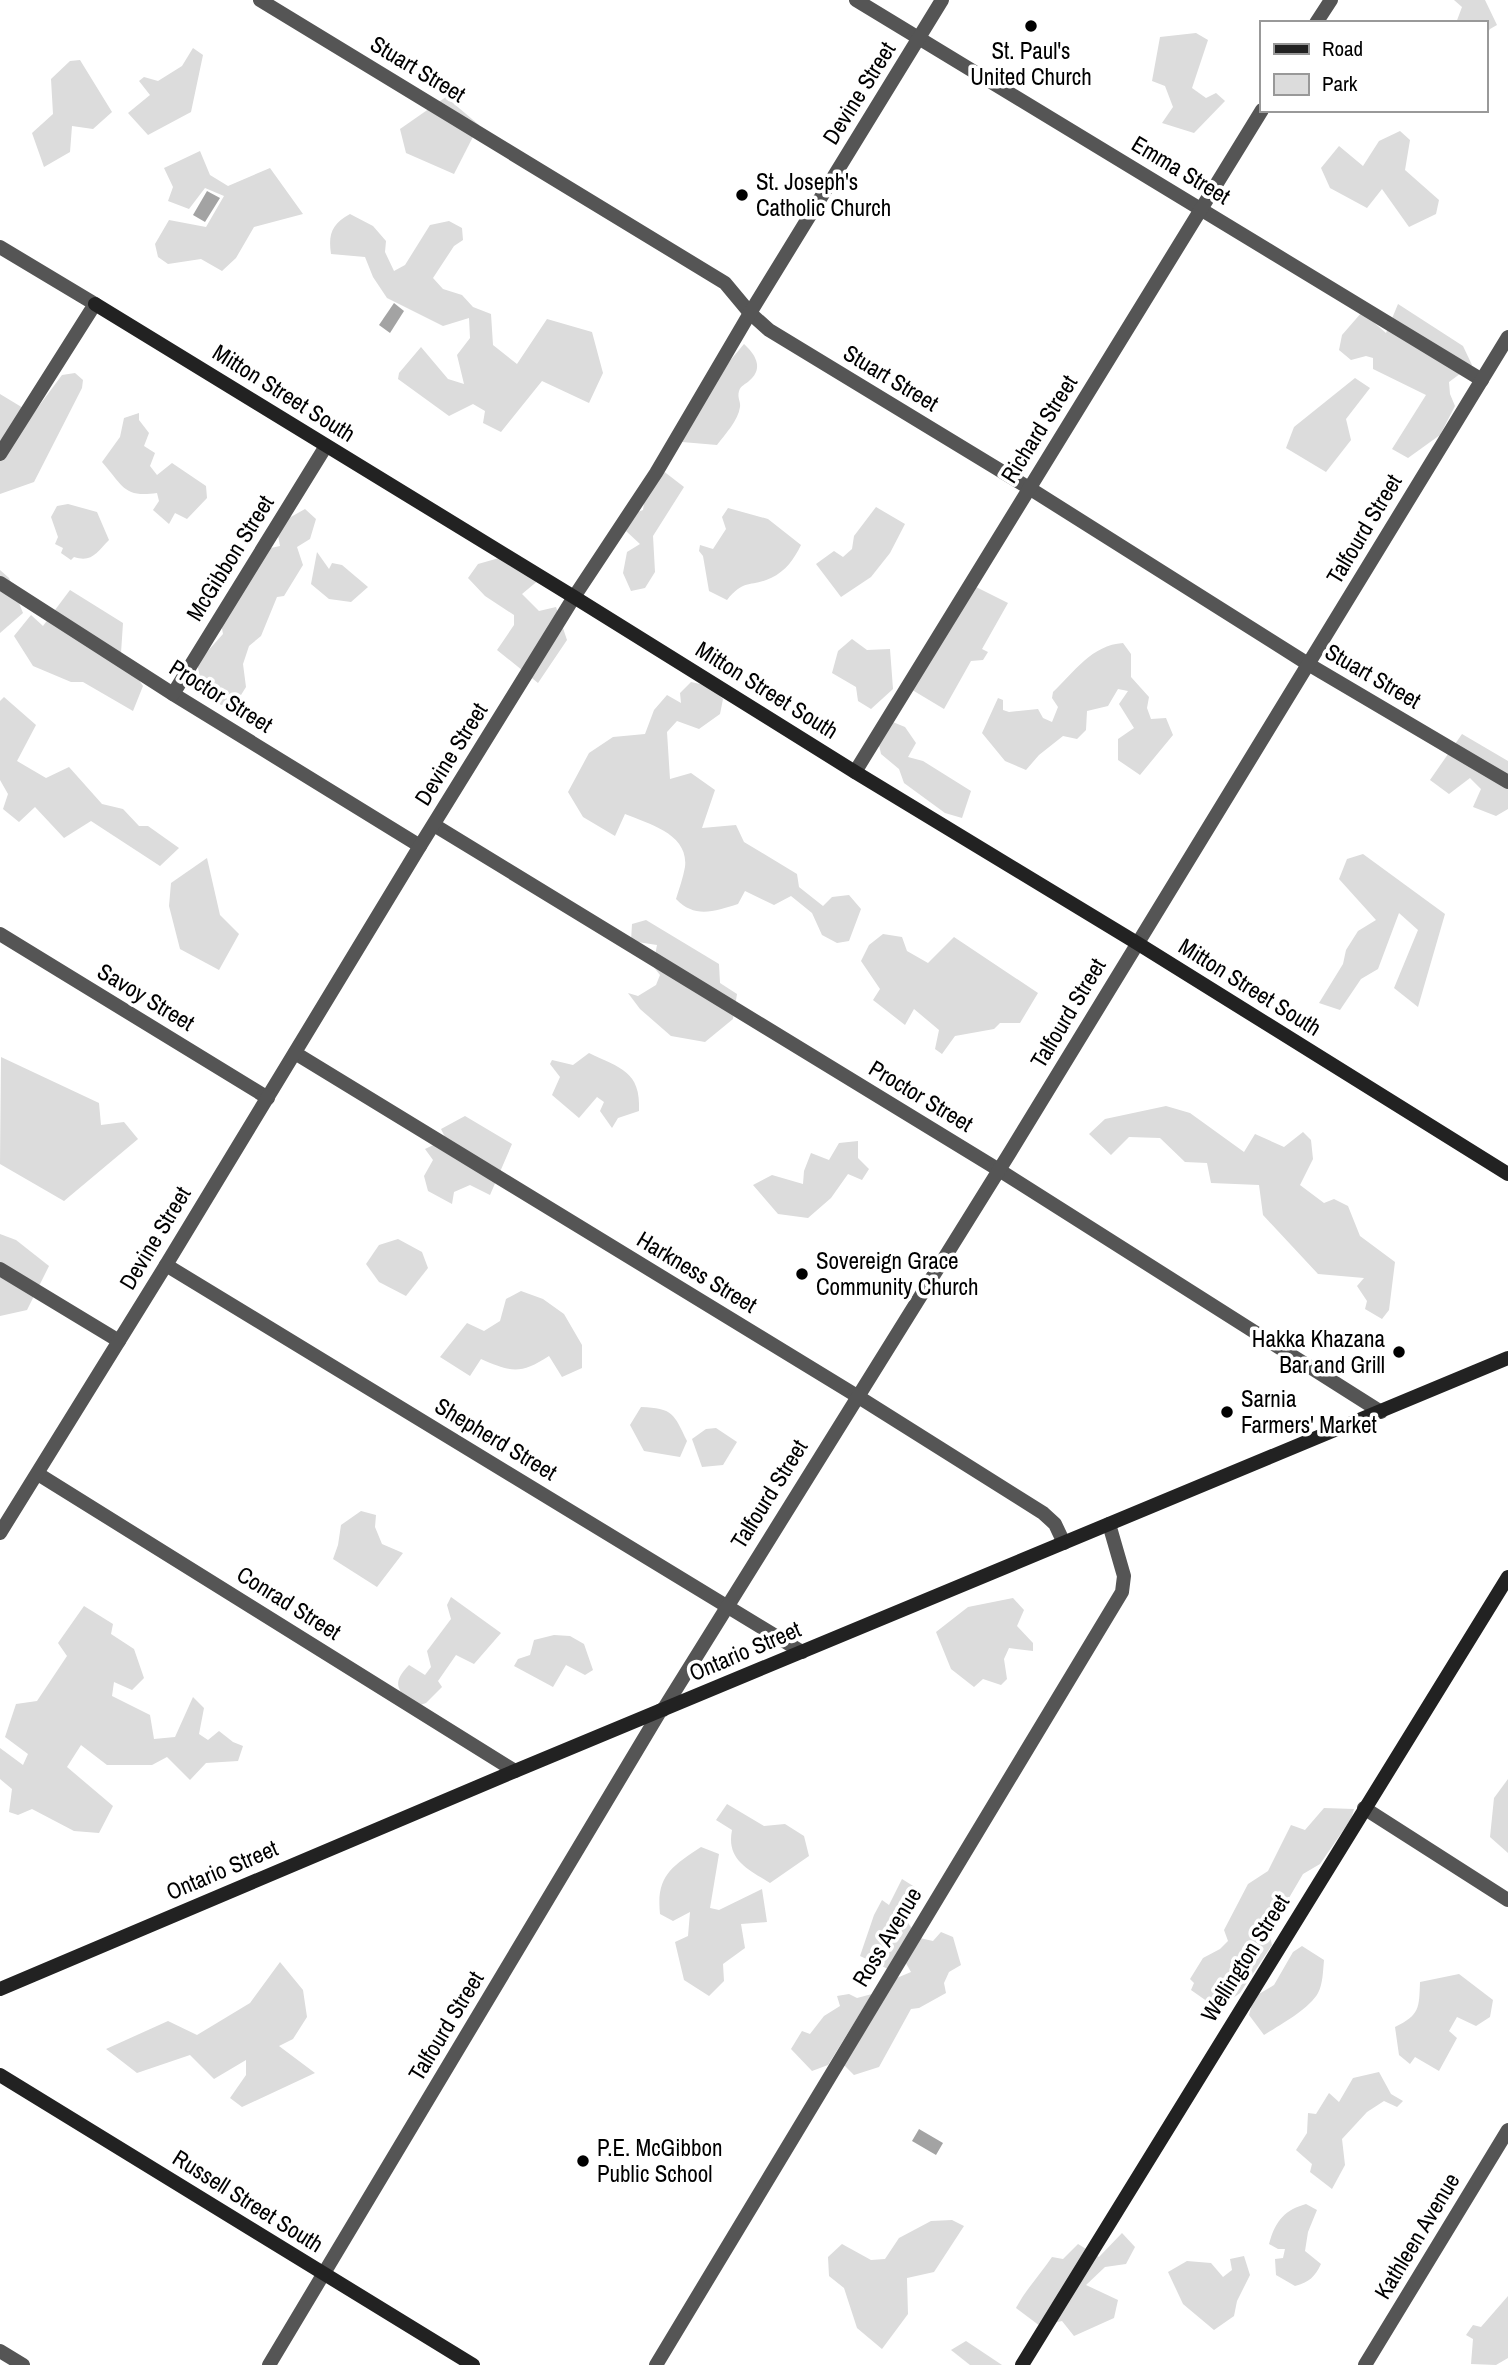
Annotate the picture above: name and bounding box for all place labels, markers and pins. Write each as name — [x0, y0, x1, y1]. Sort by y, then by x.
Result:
marker: St. Paul's United Church — [1023, 18, 1039, 34]
place label: St. Paul's United Church — [970, 35, 1092, 92]
place label: St. Joseph's Catholic Church — [756, 166, 891, 223]
marker: St. Joseph's Catholic Church — [734, 187, 750, 203]
place label: Sovereign Grace Community Church — [816, 1245, 978, 1302]
marker: Sovereign Grace Community Church — [794, 1266, 810, 1282]
place label: Hakka Khazana Bar and Grill — [1252, 1323, 1386, 1380]
marker: Hakka Khazana Bar and Grill — [1391, 1344, 1407, 1360]
place label: Sarnia Farmers' Market — [1241, 1383, 1377, 1440]
marker: Sarnia Farmers' Market — [1219, 1404, 1235, 1420]
place label: P.E. McGibbon Public School — [597, 2132, 723, 2189]
marker: P.E. McGibbon Public School — [575, 2153, 591, 2169]

